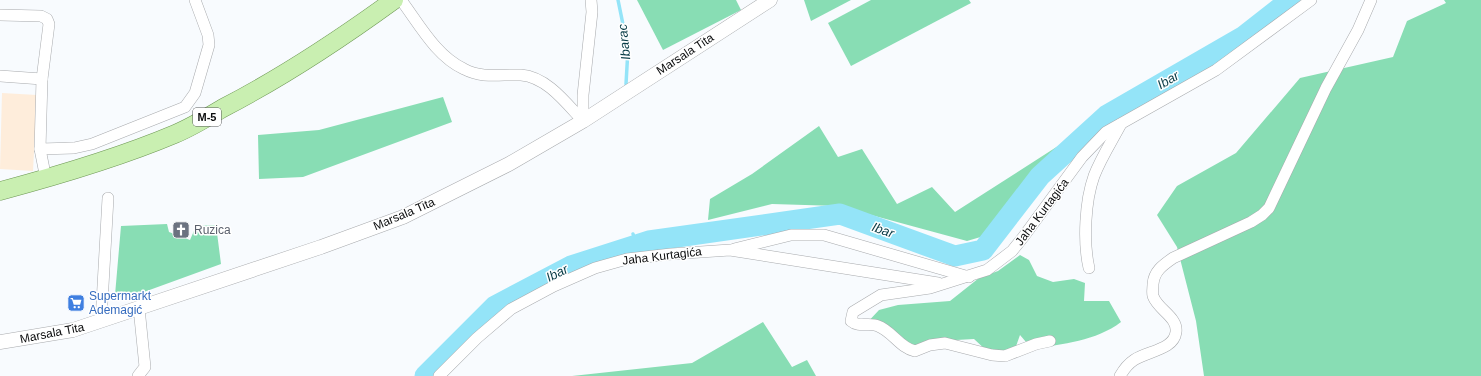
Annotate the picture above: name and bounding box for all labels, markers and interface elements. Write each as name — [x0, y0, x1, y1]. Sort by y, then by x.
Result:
water label: Ibarac — [615, 23, 633, 61]
street label: Marsala Tita — [654, 30, 716, 78]
water label: Ibar — [1155, 68, 1182, 92]
road number: M-5 — [193, 108, 221, 126]
street label: Jaha Kurtagića — [1012, 176, 1072, 248]
street label: Marsala Tita — [371, 195, 437, 233]
water label: Ibar — [870, 219, 897, 241]
church icon: Ruzica — [171, 220, 191, 240]
place label: Ruzica — [194, 223, 231, 237]
street label: Jaha Kurtagića — [621, 244, 703, 268]
water label: Ibar — [544, 261, 571, 285]
place label: Supermarkt Ademagić — [89, 289, 152, 317]
supermarket icon: Supermarkt Ademagić — [66, 293, 86, 313]
street label: Marsala Tita — [19, 320, 86, 346]

